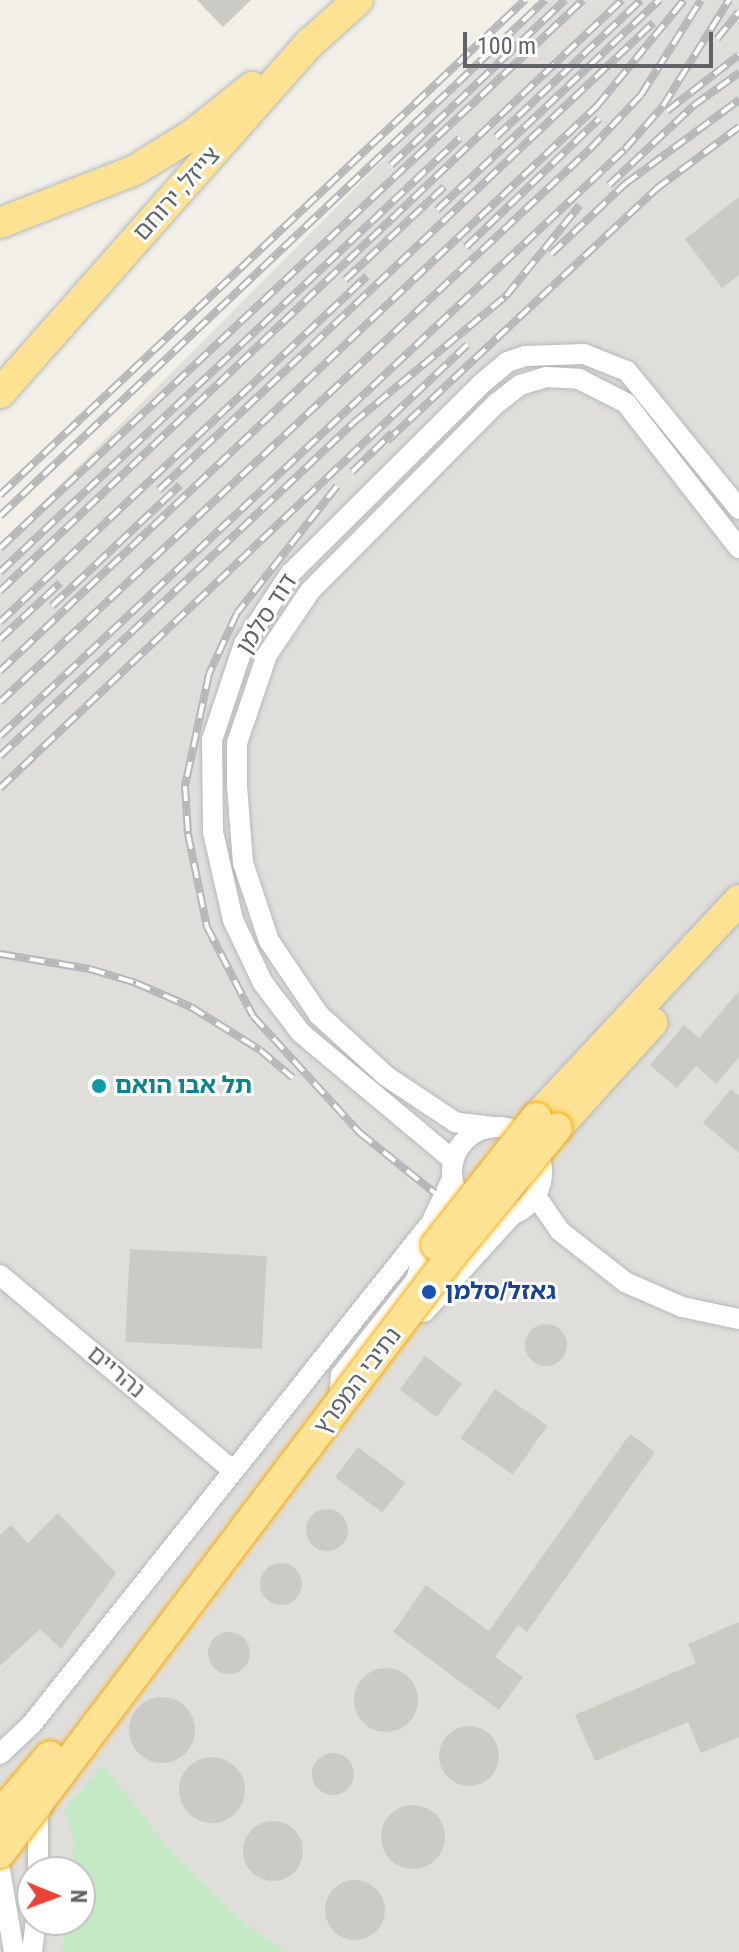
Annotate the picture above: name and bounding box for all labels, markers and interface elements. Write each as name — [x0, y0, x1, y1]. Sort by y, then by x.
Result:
scale bar — [467, 16, 717, 66]
text: 100 m — [477, 32, 536, 60]
street label: צייזל, ירוחם — [127, 141, 227, 247]
street label: דוד סלמן — [230, 568, 304, 660]
place label: תל אבו הואם — [115, 1072, 252, 1100]
marker: תל אבו הואם — [90, 1077, 108, 1095]
place label: גאזל/סלמן — [445, 1278, 556, 1306]
marker: גאזל/סלמן — [420, 1283, 438, 1301]
street label: נתיבי המפרץ — [308, 1322, 408, 1440]
street label: נהריים — [81, 1340, 151, 1404]
north arrow — [16, 1856, 96, 1936]
text: N — [66, 1889, 91, 1903]

